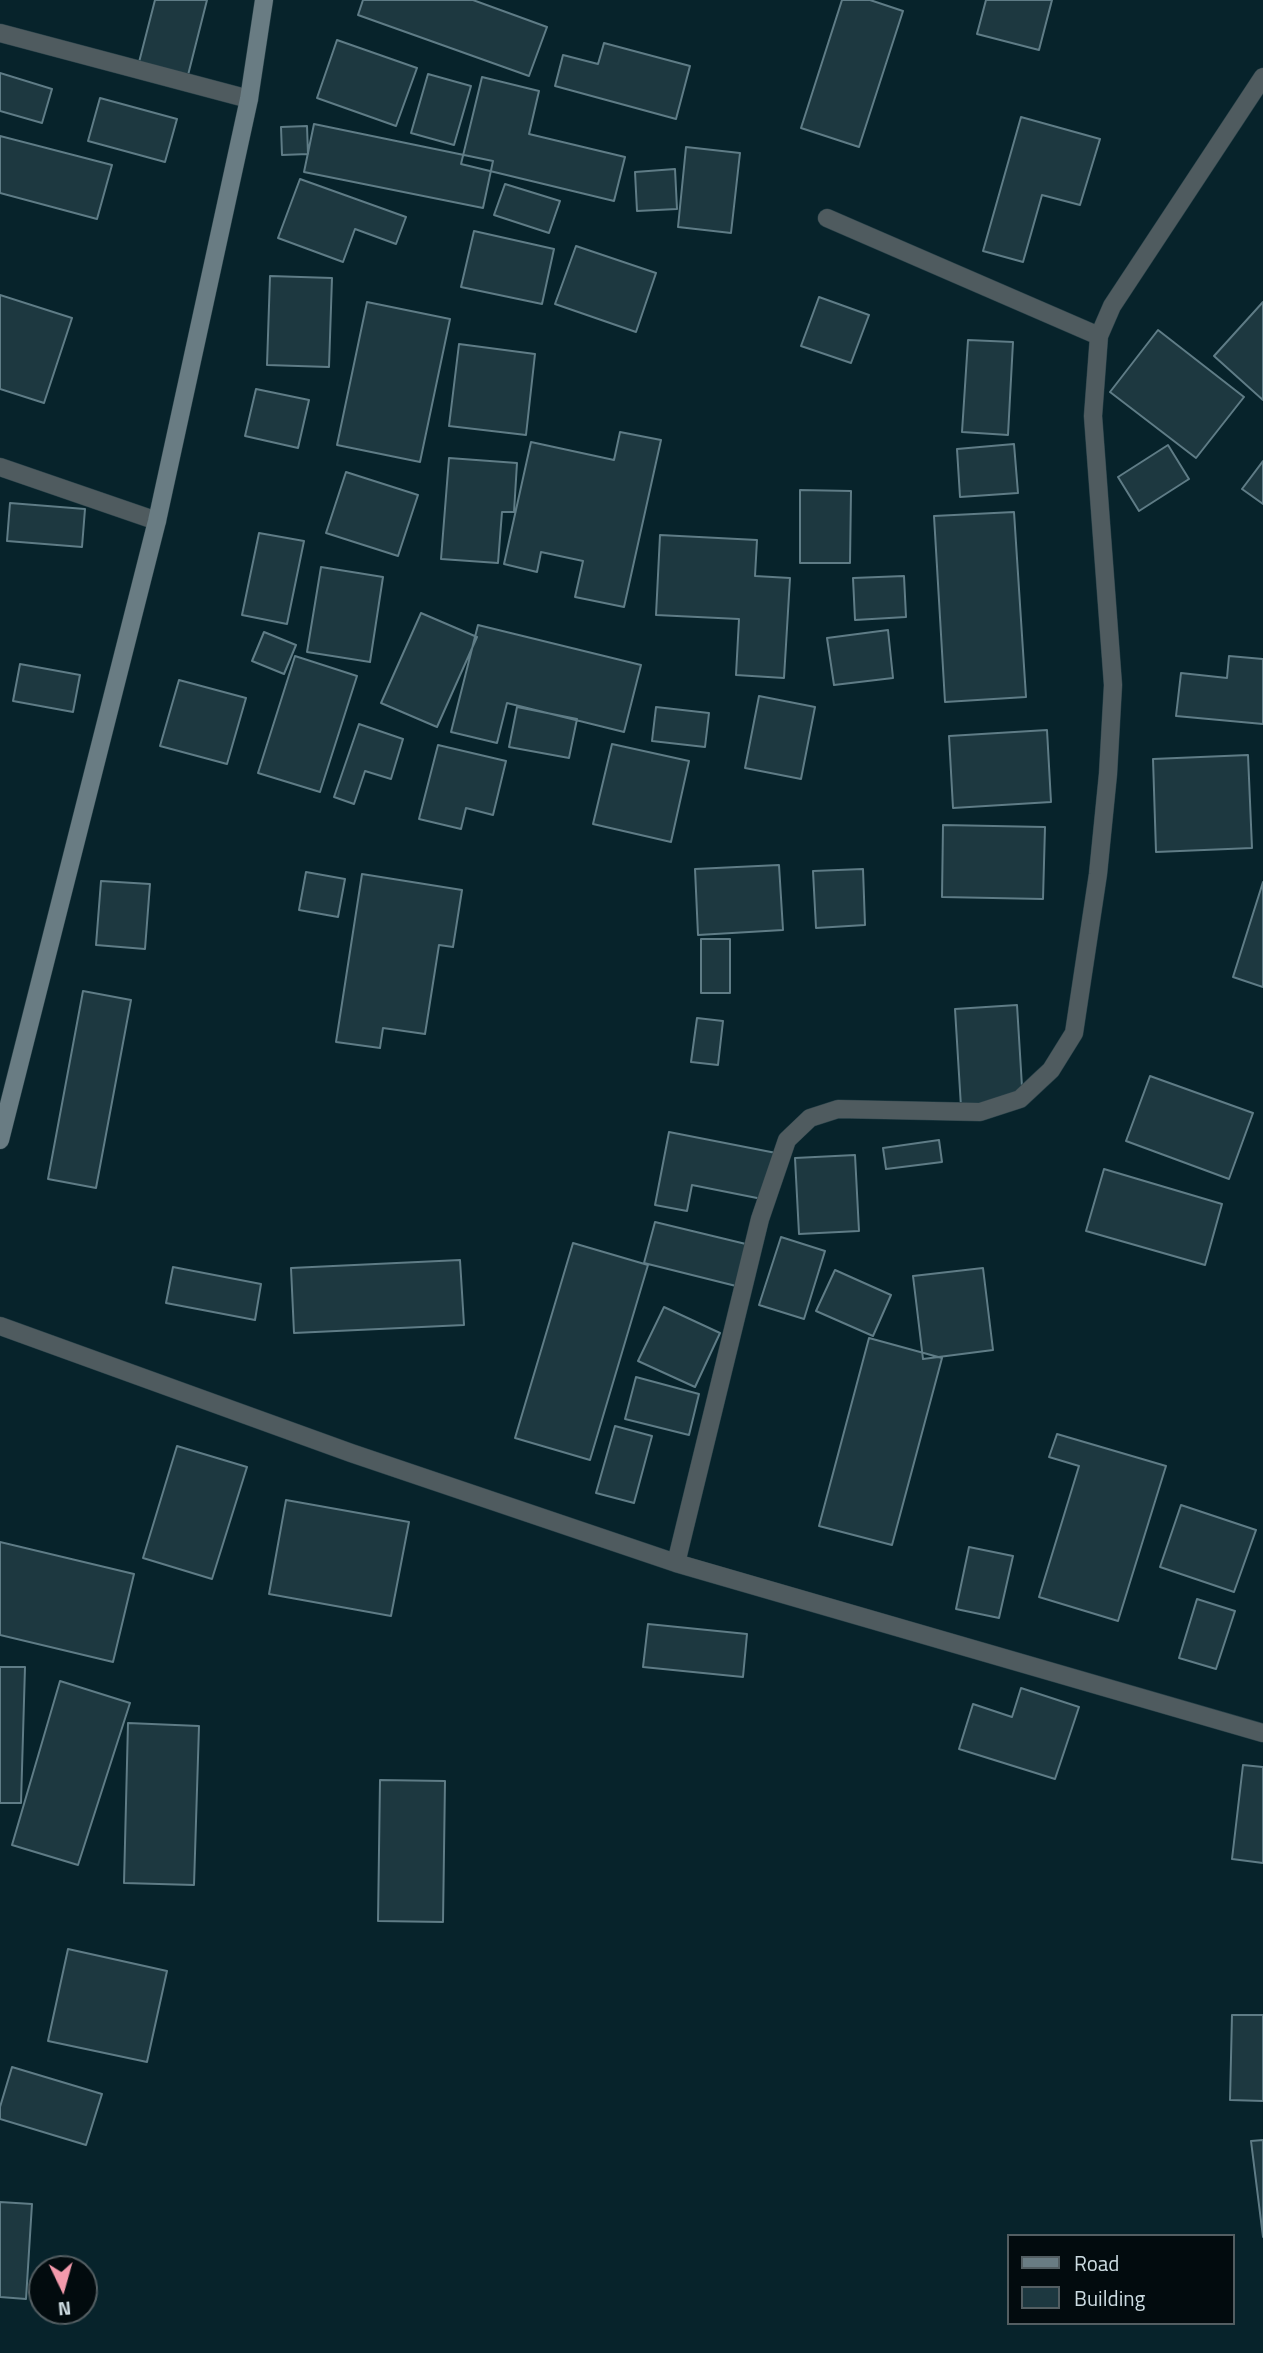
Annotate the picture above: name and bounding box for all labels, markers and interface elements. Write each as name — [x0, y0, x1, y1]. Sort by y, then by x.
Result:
legend — [1007, 2234, 1235, 2325]
text: Road — [1074, 2247, 1119, 2279]
north arrow — [28, 2255, 98, 2325]
text: Building — [1074, 2282, 1145, 2314]
text: N — [57, 2294, 73, 2324]

